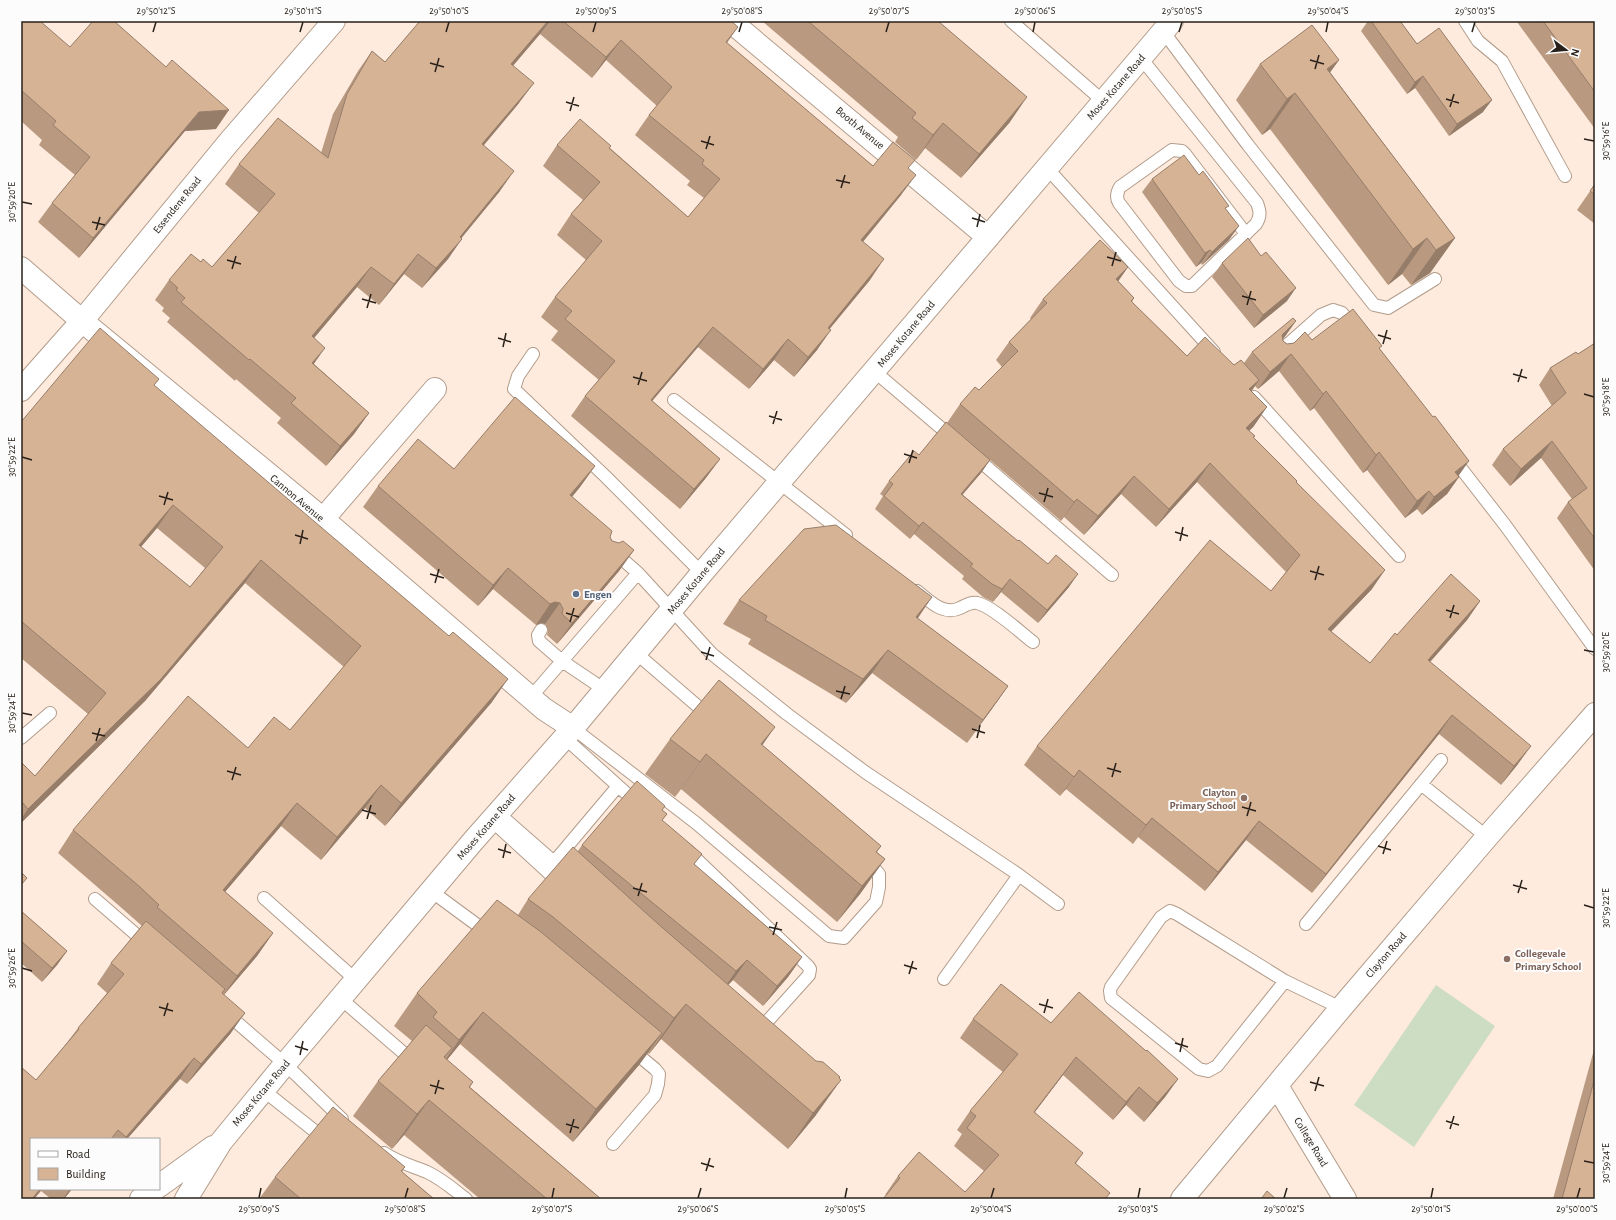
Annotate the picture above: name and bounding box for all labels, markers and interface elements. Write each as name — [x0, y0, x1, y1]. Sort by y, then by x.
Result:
text: 29°50'12"S — [137, 6, 176, 16]
text: 29°50'11"S — [284, 6, 322, 16]
text: 29°50'10"S — [429, 6, 469, 16]
text: 29°50'09"S — [576, 6, 617, 16]
text: 29°50'08"S — [722, 6, 763, 16]
text: 29°50'07"S — [869, 6, 909, 16]
text: 29°50'06"S — [1015, 6, 1056, 16]
text: 29°50'05"S — [1162, 6, 1202, 16]
text: 29°50'04"S — [1308, 6, 1349, 16]
text: 29°50'03"S — [1455, 6, 1495, 16]
north arrow — [1546, 30, 1586, 70]
text: N — [1569, 47, 1581, 58]
street label: Moses Kotane Road — [1085, 52, 1148, 122]
street label: Booth Avenue — [834, 105, 886, 151]
text: 30°59'16"E — [1601, 122, 1611, 160]
street label: Essendene Road — [151, 174, 203, 235]
text: 30°59'20"E — [7, 182, 17, 222]
street label: Moses Kotane Road — [875, 298, 937, 369]
text: 30°59'18"E — [1601, 377, 1611, 416]
text: 30°59'22"E — [7, 437, 17, 477]
street label: Cannon Avenue — [268, 472, 326, 524]
street label: Moses Kotane Road — [665, 545, 727, 616]
marker: Engen — [571, 589, 581, 599]
place label: Engen — [584, 589, 612, 600]
text: 30°59'20"E — [1601, 632, 1611, 672]
text: 30°59'24"E — [7, 693, 17, 733]
place label: Clayton Primary School — [1170, 787, 1236, 811]
street label: Moses Kotane Road — [455, 792, 518, 862]
marker: Clayton Primary School — [1239, 793, 1249, 803]
text: 30°59'22"E — [1601, 888, 1611, 928]
street label: Clayton Road — [1363, 930, 1409, 980]
text: 30°59'26"E — [7, 948, 17, 988]
place label: Collegevale Primary School — [1515, 948, 1582, 972]
marker: Collegevale Primary School — [1502, 954, 1512, 964]
street label: Moses Kotane Road — [230, 1057, 292, 1128]
street label: College Road — [1292, 1115, 1330, 1169]
legend — [30, 1138, 160, 1190]
text: 30°59'24"E — [1601, 1143, 1611, 1183]
text: Road — [66, 1148, 90, 1160]
text: Building — [66, 1168, 106, 1180]
text: 29°50'09"S — [239, 1204, 280, 1214]
text: 29°50'08"S — [385, 1204, 426, 1214]
text: 29°50'07"S — [532, 1204, 572, 1214]
text: 29°50'06"S — [678, 1204, 719, 1214]
text: 29°50'05"S — [825, 1204, 865, 1214]
text: 29°50'04"S — [971, 1204, 1012, 1214]
text: 29°50'03"S — [1118, 1204, 1158, 1214]
text: 29°50'02"S — [1264, 1204, 1305, 1214]
text: 29°50'01"S — [1411, 1204, 1451, 1214]
text: 29°50'00"S — [1556, 1204, 1598, 1214]

